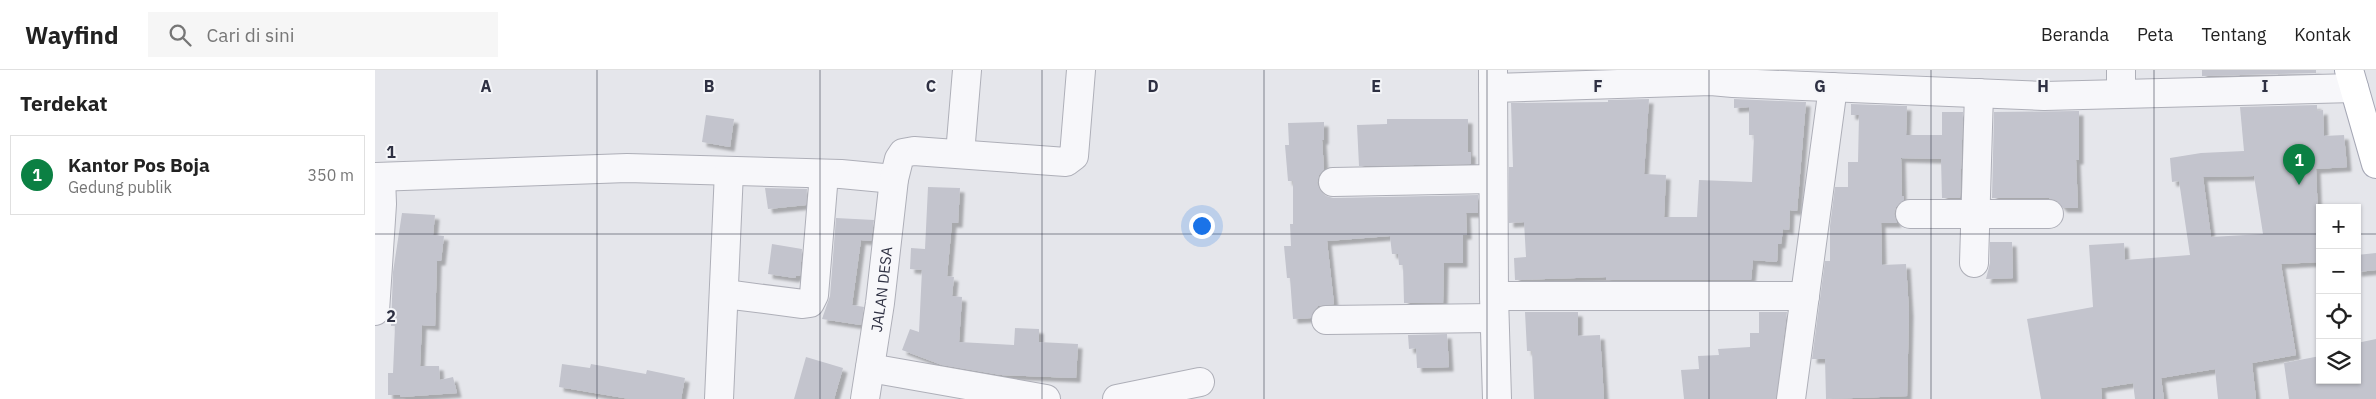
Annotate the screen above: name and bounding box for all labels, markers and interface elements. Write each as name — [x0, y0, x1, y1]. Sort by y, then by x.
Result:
search box — [148, 12, 498, 57]
text: Wayfind — [25, 19, 118, 51]
icon: search — [166, 21, 194, 49]
text: Cari di sini — [206, 23, 294, 47]
text: Beranda — [2041, 23, 2109, 46]
text: Peta — [2137, 23, 2173, 46]
text: Tentang — [2201, 23, 2266, 46]
text: Kontak — [2294, 23, 2351, 46]
text: A — [481, 76, 492, 96]
text: B — [704, 76, 715, 96]
text: C — [926, 76, 936, 96]
text: D — [1147, 76, 1159, 96]
text: E — [1371, 76, 1381, 96]
text: F — [1593, 76, 1603, 96]
text: G — [1814, 76, 1826, 96]
text: H — [2037, 76, 2049, 96]
text: I — [2262, 76, 2269, 96]
text: Terdekat — [20, 89, 108, 117]
text: 1 — [386, 142, 396, 162]
pin: 1 — [2283, 144, 2315, 185]
text: Kantor Pos Boja — [68, 153, 210, 177]
text: 1 — [32, 165, 42, 185]
text: 350 m — [307, 165, 354, 185]
text: Gedung publik — [68, 177, 172, 197]
map controls — [2316, 204, 2361, 384]
button: + — [2316, 204, 2361, 249]
your location — [1189, 213, 1215, 239]
street label: JALAN DESA — [866, 245, 896, 333]
button: − — [2316, 249, 2361, 294]
button: locate — [2316, 294, 2361, 339]
text: 2 — [386, 306, 396, 326]
button: layers — [2316, 339, 2361, 384]

